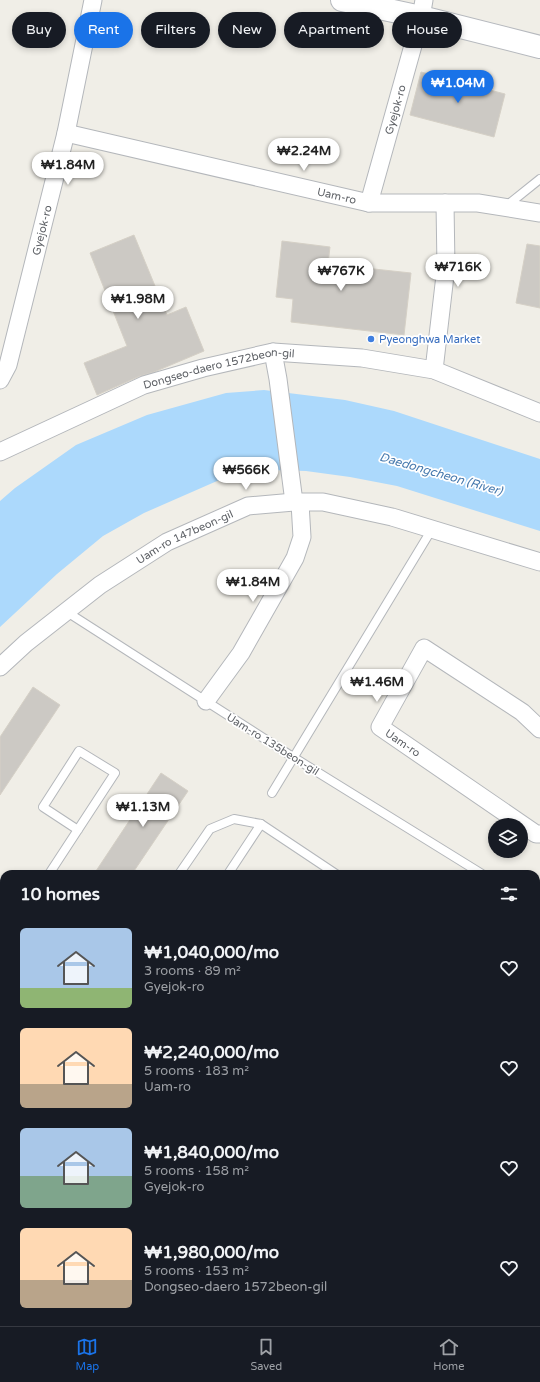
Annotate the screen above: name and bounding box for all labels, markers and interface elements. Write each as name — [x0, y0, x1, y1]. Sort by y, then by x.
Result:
chip: Buy — [12, 12, 66, 48]
chip: Rent — [74, 12, 133, 48]
chip: Filters — [141, 12, 210, 48]
chip: New — [218, 12, 276, 48]
chip: Apartment — [284, 12, 384, 48]
chip: House — [392, 12, 462, 48]
pin: ₩1.04M — [425, 70, 491, 104]
text: ₩1.04M — [431, 75, 485, 91]
street label: Gyejok-ro — [382, 83, 409, 136]
pin: ₩2.24M — [271, 138, 337, 172]
text: ₩2.24M — [277, 143, 331, 159]
pin: ₩1.84M — [35, 152, 101, 186]
text: ₩1.84M — [41, 157, 95, 173]
street label: Uam-ro — [316, 185, 358, 207]
street label: Gyejok-ro — [30, 204, 55, 257]
pin: ₩716K — [430, 254, 486, 288]
pin: ₩767K — [313, 258, 369, 292]
text: ₩716K — [434, 259, 482, 275]
text: ₩767K — [317, 263, 365, 279]
pin: ₩1.98M — [105, 286, 171, 320]
text: ₩1.98M — [111, 291, 165, 307]
place label: Pyeonghwa Market — [379, 333, 480, 346]
marker: Pyeonghwa Market — [366, 334, 376, 344]
street label: Dongseo-daero 1572beon-gil — [142, 346, 295, 392]
water label: Daedongcheon (River) — [378, 450, 505, 499]
pin: ₩566K — [218, 457, 274, 491]
text: ₩566K — [222, 462, 270, 478]
street label: Uam-ro 147beon-gil — [134, 508, 235, 567]
pin: ₩1.84M — [220, 569, 286, 603]
text: ₩1.84M — [226, 574, 280, 590]
pin: ₩1.46M — [344, 669, 410, 703]
text: ₩1.46M — [350, 674, 404, 690]
street label: Uam-ro 135beon-gil — [224, 711, 321, 778]
street label: Uam-ro — [383, 727, 423, 760]
pin: ₩1.13M — [110, 794, 176, 828]
text: ₩1.13M — [116, 799, 170, 815]
map controls — [488, 818, 528, 858]
button: layers — [488, 818, 528, 858]
icon: filters — [498, 883, 520, 905]
text: 10 homes — [20, 884, 100, 905]
text: ₩1,040,000/mo — [144, 942, 279, 963]
icon: home — [52, 944, 100, 992]
icon: heart — [498, 957, 520, 979]
text: 3 rooms · 89 m² — [144, 963, 241, 979]
text: Gyejok-ro — [144, 979, 204, 995]
text: ₩2,240,000/mo — [144, 1042, 279, 1063]
icon: home — [52, 1044, 100, 1092]
icon: heart — [498, 1057, 520, 1079]
text: 5 rooms · 183 m² — [144, 1063, 249, 1079]
text: Uam-ro — [144, 1079, 191, 1095]
text: ₩1,840,000/mo — [144, 1142, 279, 1163]
icon: home — [52, 1144, 100, 1192]
icon: heart — [498, 1157, 520, 1179]
text: 5 rooms · 158 m² — [144, 1163, 249, 1179]
text: Gyejok-ro — [144, 1179, 204, 1195]
text: ₩1,980,000/mo — [144, 1242, 279, 1263]
icon: home — [52, 1244, 100, 1292]
icon: heart — [498, 1257, 520, 1279]
text: 5 rooms · 153 m² — [144, 1263, 249, 1279]
text: Dongseo-daero 1572beon-gil — [144, 1279, 327, 1295]
tab: Map — [76, 1336, 99, 1373]
tab: Saved — [250, 1336, 282, 1373]
tab: Home — [433, 1336, 464, 1373]

